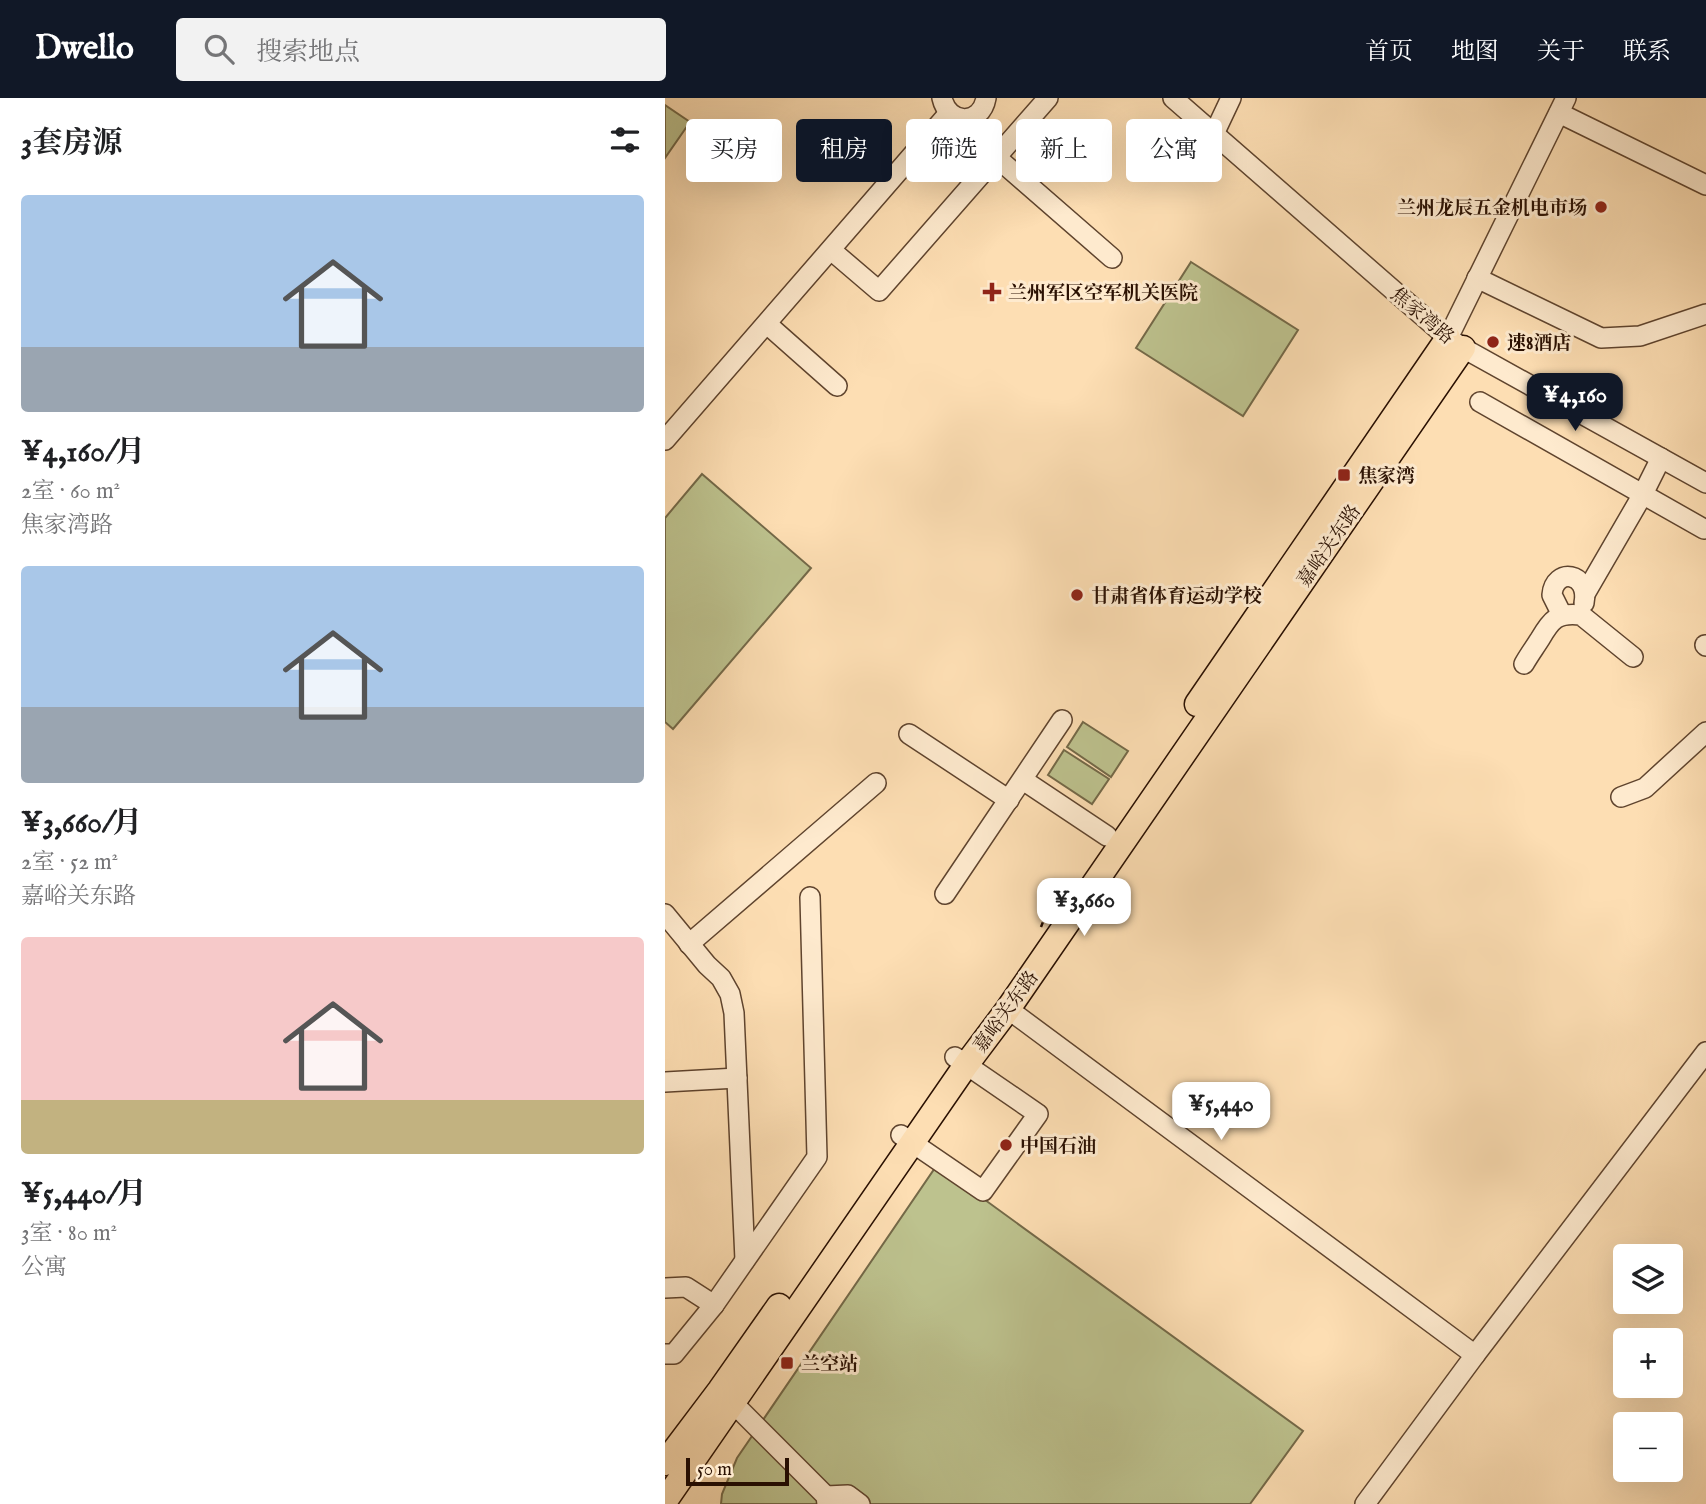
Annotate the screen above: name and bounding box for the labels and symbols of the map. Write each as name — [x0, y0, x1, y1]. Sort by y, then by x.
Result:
place label: 兰州龙辰五金机电市场 — [1397, 197, 1587, 221]
marker: 兰州龙辰五金机电市场 — [1593, 199, 1609, 215]
marker: 兰州军区空军机关医院 — [982, 282, 1002, 302]
place label: 兰州军区空军机关医院 — [1008, 282, 1198, 306]
street label: 焦家湾路 — [1385, 283, 1459, 350]
place label: 速8酒店 — [1507, 332, 1571, 356]
marker: 速8酒店 — [1485, 334, 1501, 350]
pin: ¥4,160 — [1518, 374, 1632, 433]
place label: 焦家湾 — [1358, 465, 1415, 489]
marker: 焦家湾 — [1336, 467, 1352, 483]
street label: 嘉峪关东路 — [1293, 500, 1367, 592]
place label: 甘肃省体育运动学校 — [1091, 585, 1262, 609]
marker: 甘肃省体育运动学校 — [1069, 587, 1085, 603]
pin: ¥3,660 — [1027, 878, 1141, 938]
street label: 嘉峪关东路 — [969, 967, 1044, 1058]
pin: ¥5,440 — [1164, 1082, 1278, 1142]
place label: 中国石油 — [1020, 1135, 1096, 1159]
marker: 中国石油 — [998, 1137, 1014, 1153]
place label: 兰空站 — [801, 1353, 858, 1377]
marker: 兰空站 — [779, 1355, 795, 1371]
scale bar — [686, 1455, 789, 1487]

